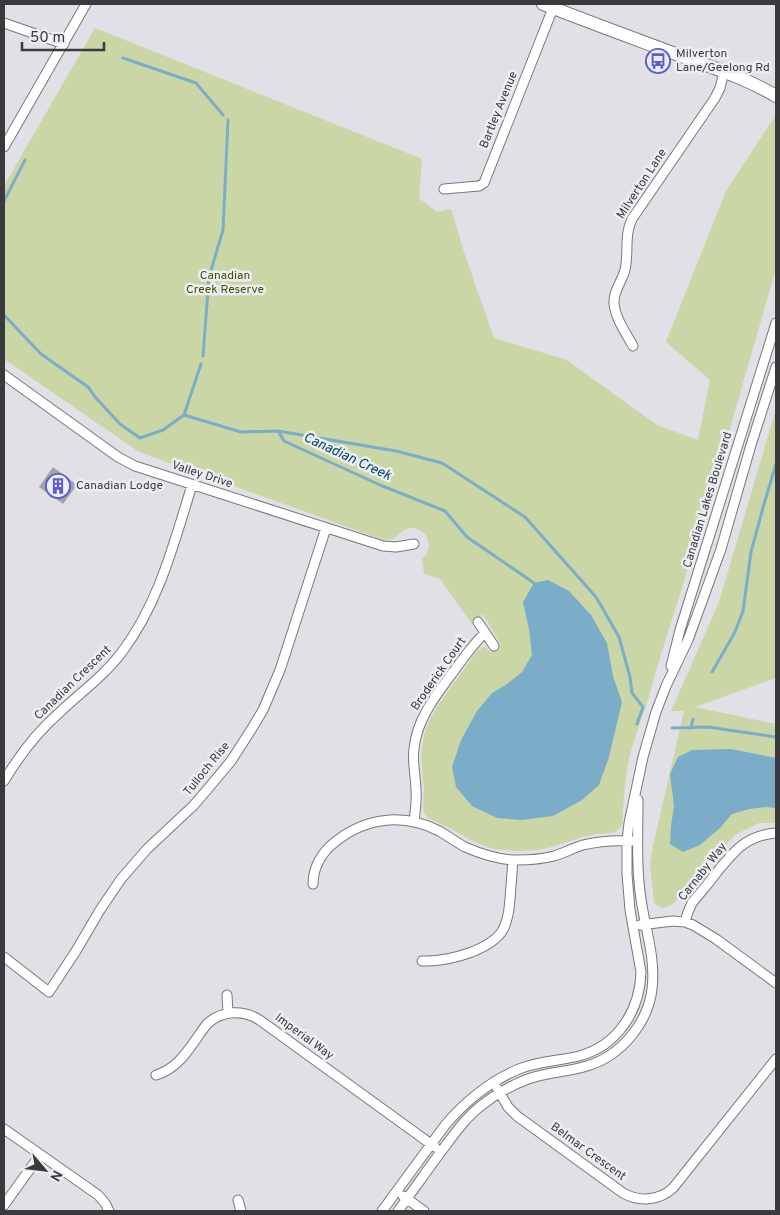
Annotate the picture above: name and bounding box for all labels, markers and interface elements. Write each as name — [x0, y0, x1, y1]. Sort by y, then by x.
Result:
scale bar — [22, 20, 105, 52]
text: 50 m — [30, 29, 65, 48]
place label: Milverton Lane/Geelong Rd — [676, 46, 770, 76]
bus stop icon: Milverton Lane/Geelong Rd — [645, 48, 671, 74]
street label: Bartley Avenue — [476, 69, 522, 151]
street label: Milverton Lane — [613, 146, 671, 222]
park label: Canadian Creek Reserve — [186, 268, 264, 298]
water label: Canadian Creek — [300, 429, 395, 485]
street label: Canadian Lakes Boulevard — [680, 430, 736, 570]
street label: Valley Drive — [169, 458, 235, 492]
building icon: Canadian Lodge — [45, 473, 71, 499]
place label: Canadian Lodge — [76, 478, 163, 494]
street label: Broderick Court — [408, 634, 470, 714]
street label: Canadian Crescent — [31, 642, 115, 724]
street label: Tulloch Rise — [180, 739, 234, 799]
street label: Carnaby Way — [675, 839, 731, 905]
street label: Imperial Way — [271, 1010, 337, 1064]
street label: Belmar Crescent — [547, 1119, 629, 1185]
north arrow — [20, 1145, 70, 1195]
text: N — [45, 1167, 65, 1184]

